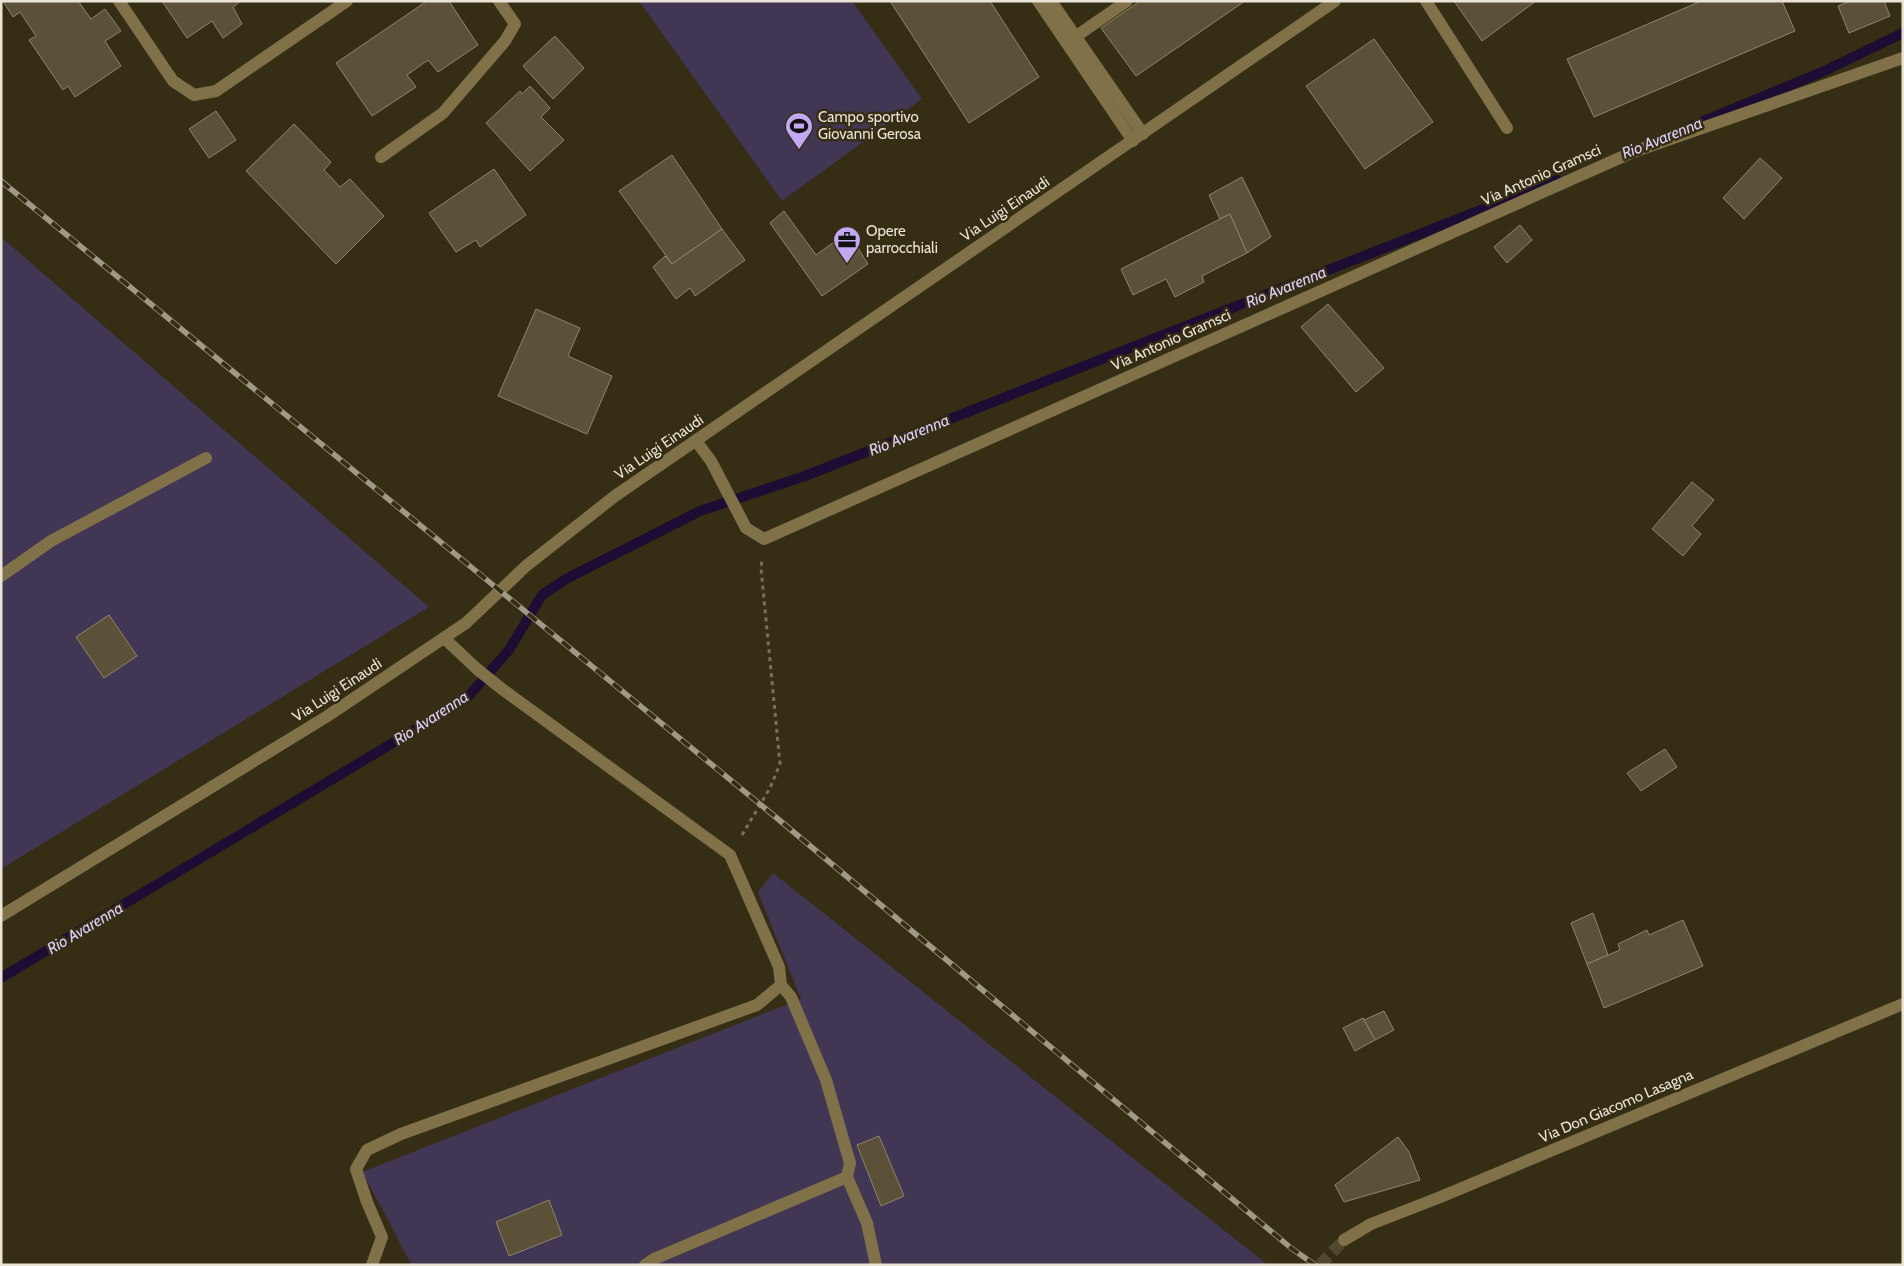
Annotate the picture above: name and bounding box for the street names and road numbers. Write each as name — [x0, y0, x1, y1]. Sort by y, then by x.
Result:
street label: Via Antonio Gramsci — [1479, 141, 1603, 209]
street label: Via Luigi Einaudi — [957, 173, 1053, 245]
street label: Via Antonio Gramsci — [1109, 306, 1233, 374]
street label: Via Luigi Einaudi — [611, 411, 707, 483]
street label: Via Luigi Einaudi — [289, 654, 385, 726]
street label: Via Don Giacomo Lasagna — [1536, 1065, 1696, 1147]

